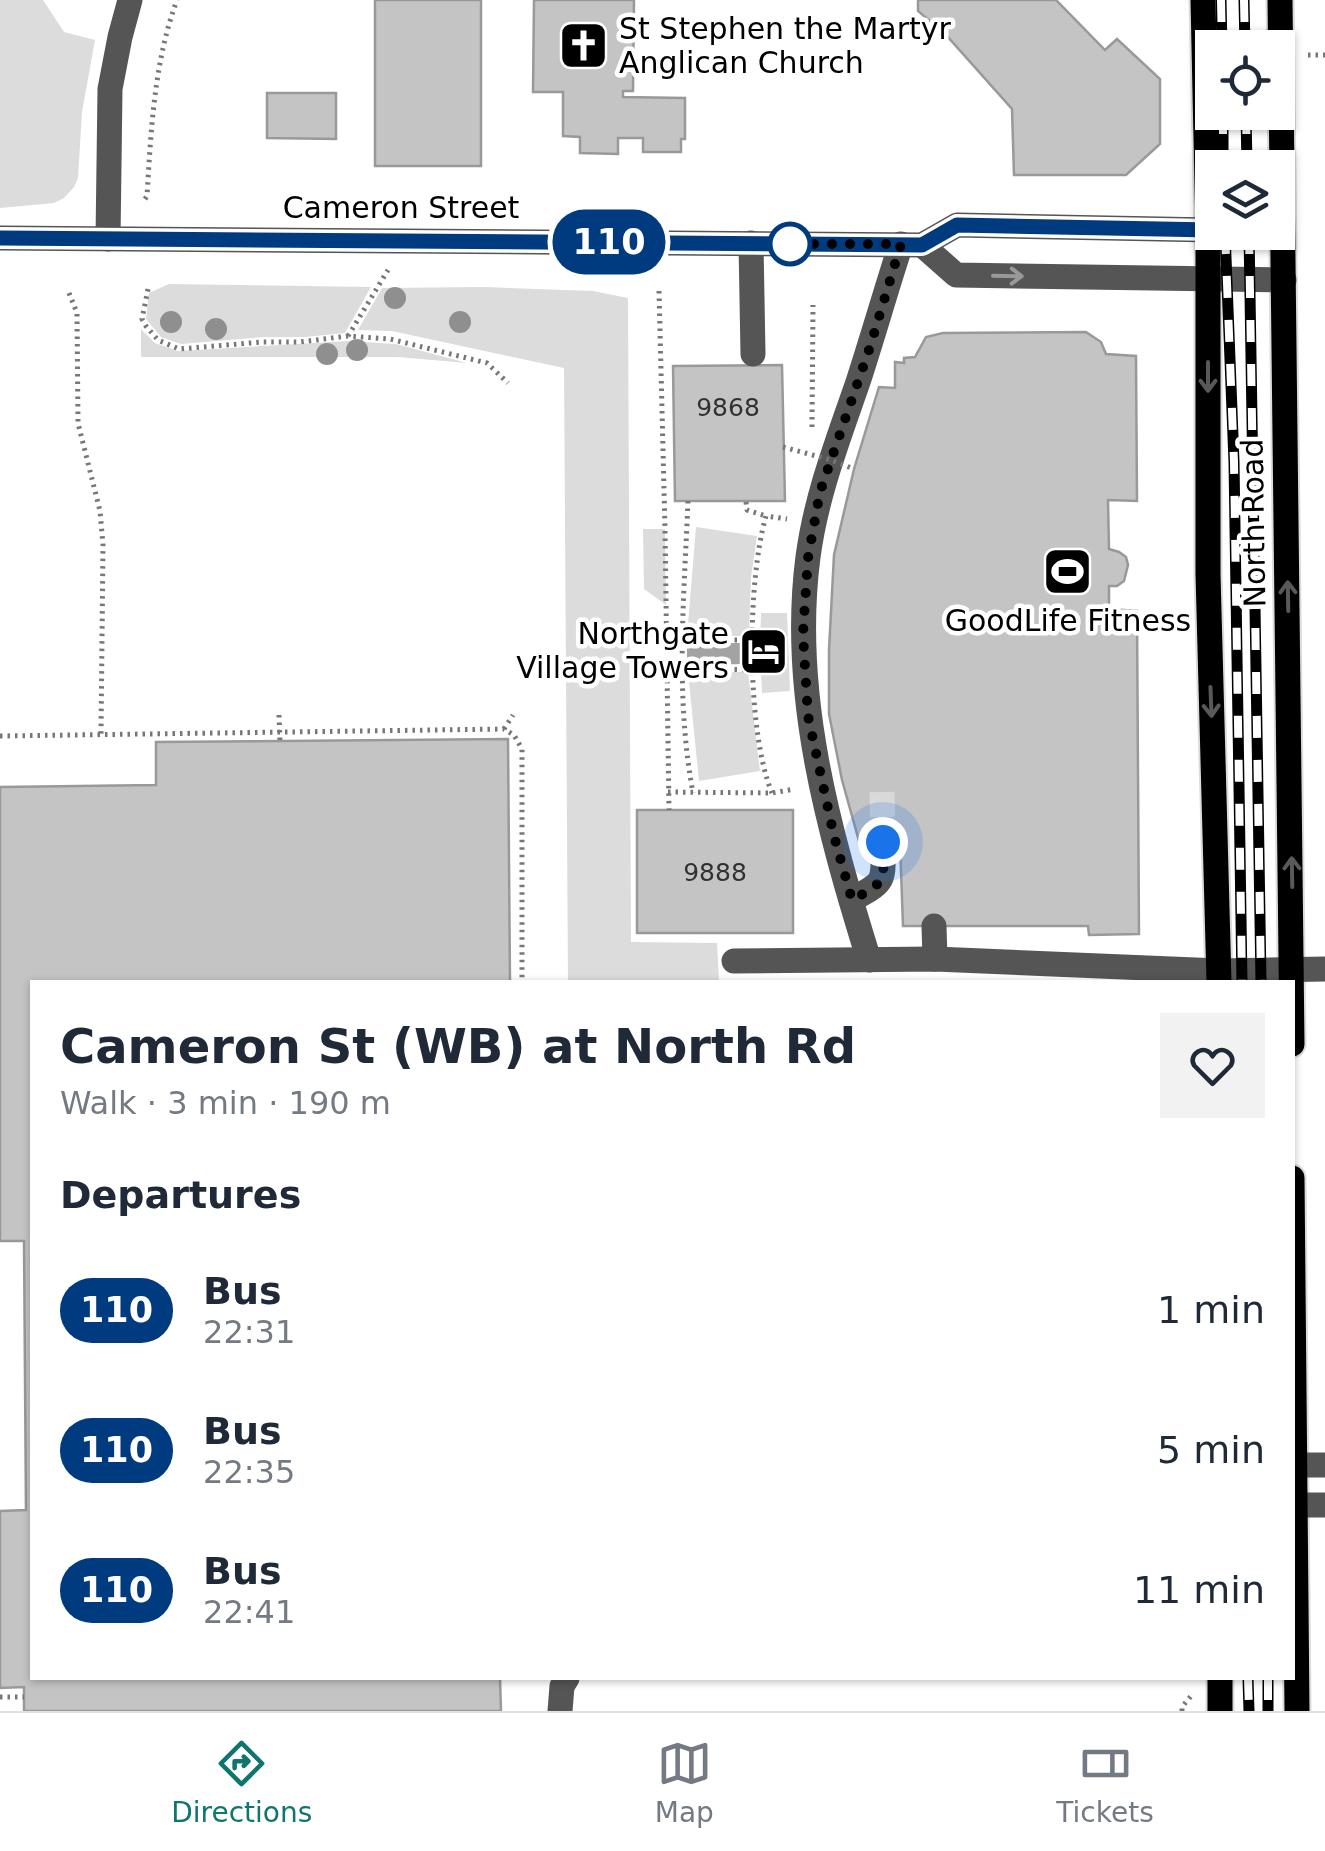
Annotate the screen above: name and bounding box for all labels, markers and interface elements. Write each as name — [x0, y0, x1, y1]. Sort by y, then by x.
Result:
place label: St Stephen the Martyr Anglican Church — [619, 11, 952, 80]
church icon: St Stephen the Martyr Anglican Church — [558, 20, 610, 72]
map controls — [1195, 30, 1295, 250]
button: locate — [1195, 30, 1295, 130]
button: layers — [1195, 150, 1295, 250]
street label: Cameron Street — [283, 190, 520, 225]
line badge: 110 — [552, 210, 666, 274]
text: 110 — [572, 222, 646, 262]
unlabelled marker — [769, 223, 811, 265]
one-way arrow — [991, 266, 1023, 285]
one-way arrow — [1198, 360, 1218, 392]
house number: 9868 — [696, 393, 760, 422]
street label: North Road — [1235, 438, 1272, 608]
sports icon: GoodLife Fitness — [1042, 546, 1094, 598]
one-way arrow — [1278, 581, 1298, 614]
place label: GoodLife Fitness — [945, 603, 1191, 638]
place label: Northgate Village Towers — [516, 616, 729, 685]
hotel icon: Northgate Village Towers — [738, 625, 790, 677]
one-way arrow — [1202, 685, 1221, 717]
your location — [858, 817, 908, 867]
one-way arrow — [1282, 857, 1302, 890]
house number: 9888 — [683, 858, 747, 887]
button: heart — [1160, 1013, 1265, 1118]
text: Cameron St (WB) at North Rd — [60, 1018, 856, 1074]
text: Walk · 3 min · 190 m — [60, 1084, 391, 1122]
text: Departures — [60, 1173, 301, 1217]
text: Bus — [203, 1269, 282, 1313]
text: 1 min — [1157, 1288, 1265, 1332]
text: 110 — [80, 1290, 153, 1330]
text: 22:31 — [203, 1313, 295, 1351]
text: Bus — [203, 1409, 282, 1453]
text: 5 min — [1157, 1428, 1265, 1472]
text: 110 — [80, 1430, 153, 1470]
text: 22:35 — [203, 1453, 295, 1491]
text: Bus — [203, 1549, 282, 1593]
text: 11 min — [1133, 1568, 1265, 1612]
text: 110 — [80, 1570, 153, 1610]
text: 22:41 — [203, 1593, 295, 1631]
tab: Directions — [171, 1736, 312, 1829]
tab: Map — [655, 1736, 714, 1829]
tab: Tickets — [1056, 1736, 1154, 1829]

